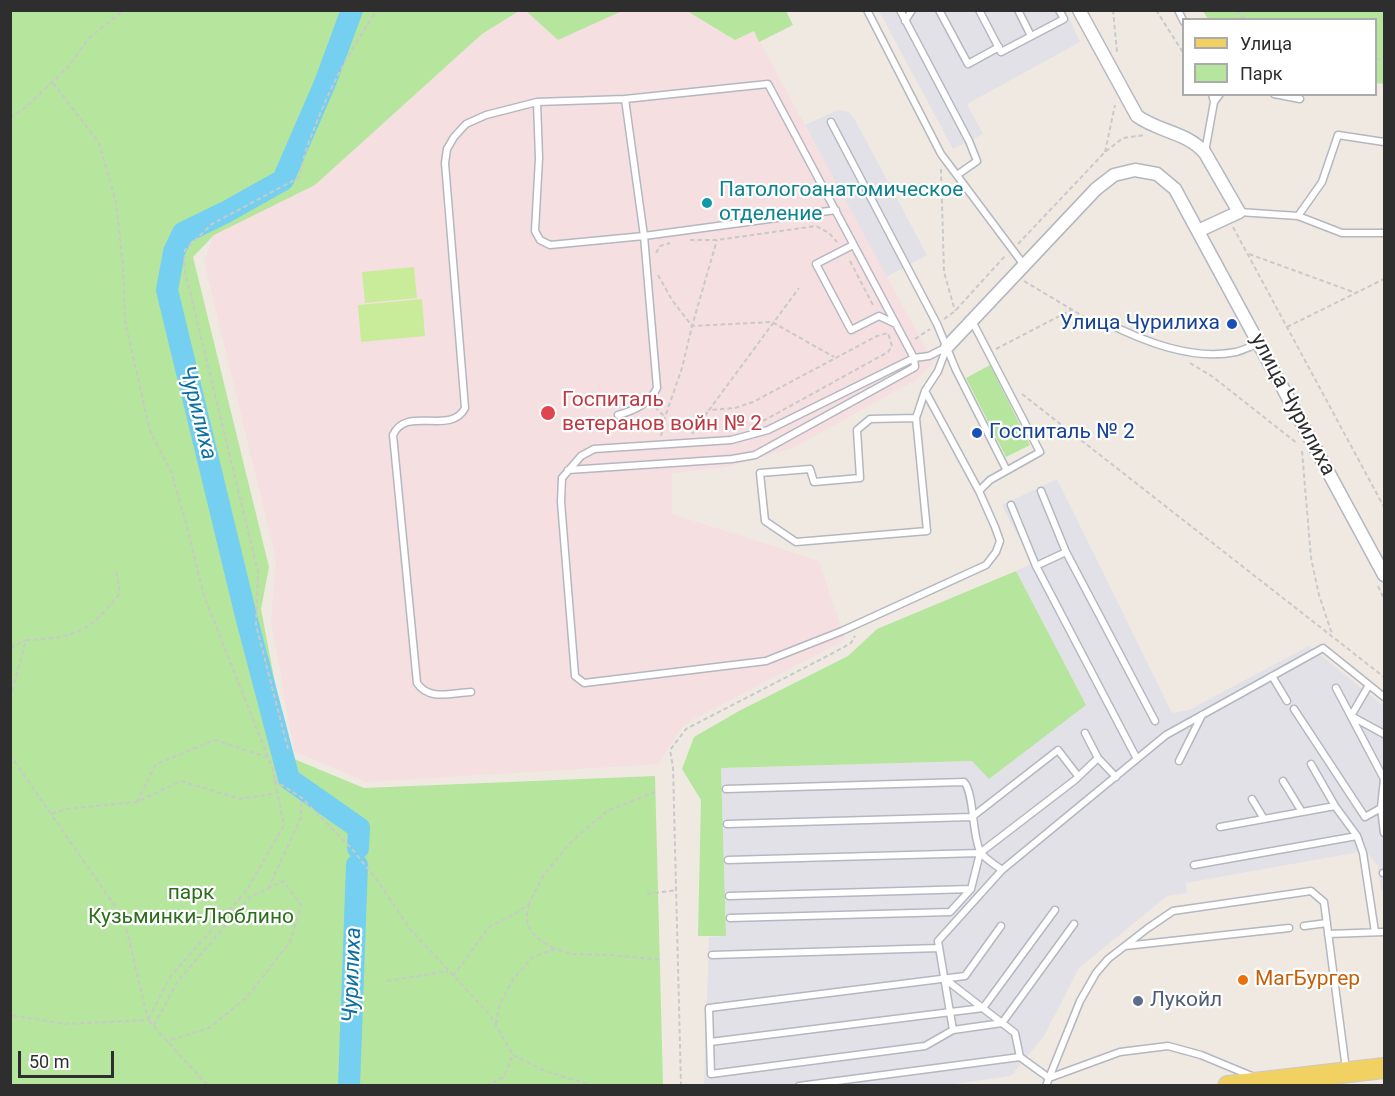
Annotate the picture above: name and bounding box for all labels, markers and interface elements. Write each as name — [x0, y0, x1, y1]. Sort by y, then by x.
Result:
legend — [1182, 18, 1377, 96]
text: Улица — [1240, 33, 1292, 54]
text: Парк — [1240, 63, 1282, 84]
place label: Патологоанатомическое отделение — [719, 178, 963, 228]
marker: Патологоанатомическое отделение — [700, 196, 714, 210]
place label: Улица Чурилиха — [1060, 311, 1220, 337]
marker: Улица Чурилиха — [1225, 317, 1239, 331]
street label: улица Чурилиха — [1244, 330, 1340, 480]
water label: Чурилиха — [173, 363, 221, 463]
place label: Госпиталь ветеранов войн № 2 — [562, 388, 762, 438]
marker: Госпиталь ветеранов войн № 2 — [539, 404, 557, 422]
place label: Госпиталь № 2 — [989, 420, 1135, 446]
marker: Госпиталь № 2 — [970, 426, 984, 440]
park label: парк Кузьминки-Люблино — [88, 881, 294, 931]
water label: Чурилиха — [338, 927, 368, 1023]
place label: МагБургер — [1255, 967, 1360, 993]
marker: МагБургер — [1236, 973, 1250, 987]
place label: Лукойл — [1150, 988, 1222, 1014]
marker: Лукойл — [1131, 994, 1145, 1008]
scale bar — [21, 1039, 117, 1077]
text: 50 m — [29, 1051, 69, 1072]

